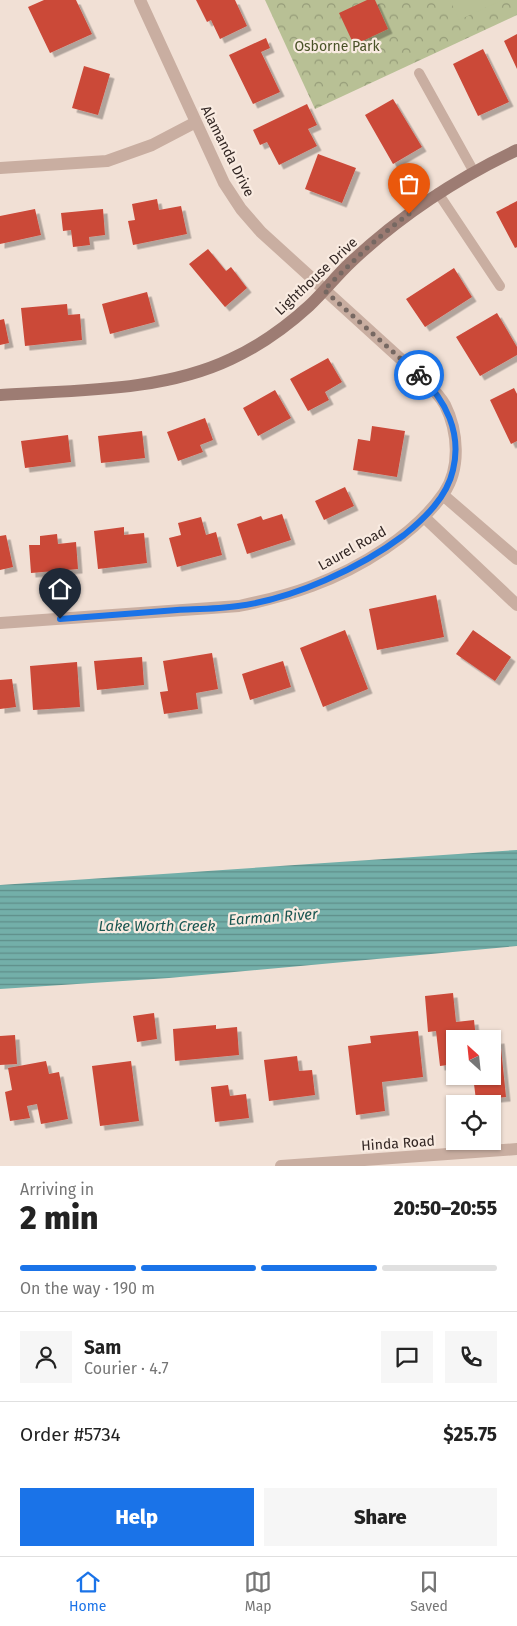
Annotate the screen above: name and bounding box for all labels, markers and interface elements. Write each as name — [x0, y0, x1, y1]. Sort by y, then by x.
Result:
park label: Osborne Park — [294, 38, 380, 55]
street label: Alamanda Drive — [197, 103, 258, 200]
pin — [388, 163, 430, 214]
icon: bag — [395, 170, 423, 198]
street label: Lighthouse Drive — [272, 234, 361, 319]
courier — [394, 350, 444, 400]
icon: bike — [405, 361, 433, 389]
street label: Laurel Road — [315, 523, 389, 574]
pin — [39, 568, 81, 619]
icon: home — [46, 575, 74, 603]
water label: Earman River — [228, 905, 320, 929]
water label: Lake Worth Creek — [99, 917, 215, 935]
north arrow — [446, 1030, 501, 1085]
map controls — [446, 1030, 501, 1150]
button: locate — [446, 1095, 501, 1150]
street label: Hinda Road — [361, 1132, 435, 1155]
text: Arriving in — [20, 1180, 94, 1199]
text: 20:50–20:55 — [394, 1197, 497, 1220]
text: 2 min — [20, 1199, 98, 1237]
text: On the way · 190 m — [20, 1279, 155, 1298]
button: person — [20, 1331, 72, 1383]
button: chat — [381, 1331, 433, 1383]
button: phone — [445, 1331, 497, 1383]
text: Sam — [84, 1336, 121, 1359]
text: Courier · 4.7 — [84, 1359, 169, 1378]
text: Order #5734 — [20, 1423, 121, 1446]
text: $25.75 — [443, 1423, 497, 1446]
button: Help — [20, 1488, 254, 1546]
button: Share — [264, 1488, 497, 1546]
tab: Home — [69, 1568, 106, 1615]
tab: Map — [244, 1568, 272, 1615]
tab: Saved — [410, 1568, 448, 1615]

